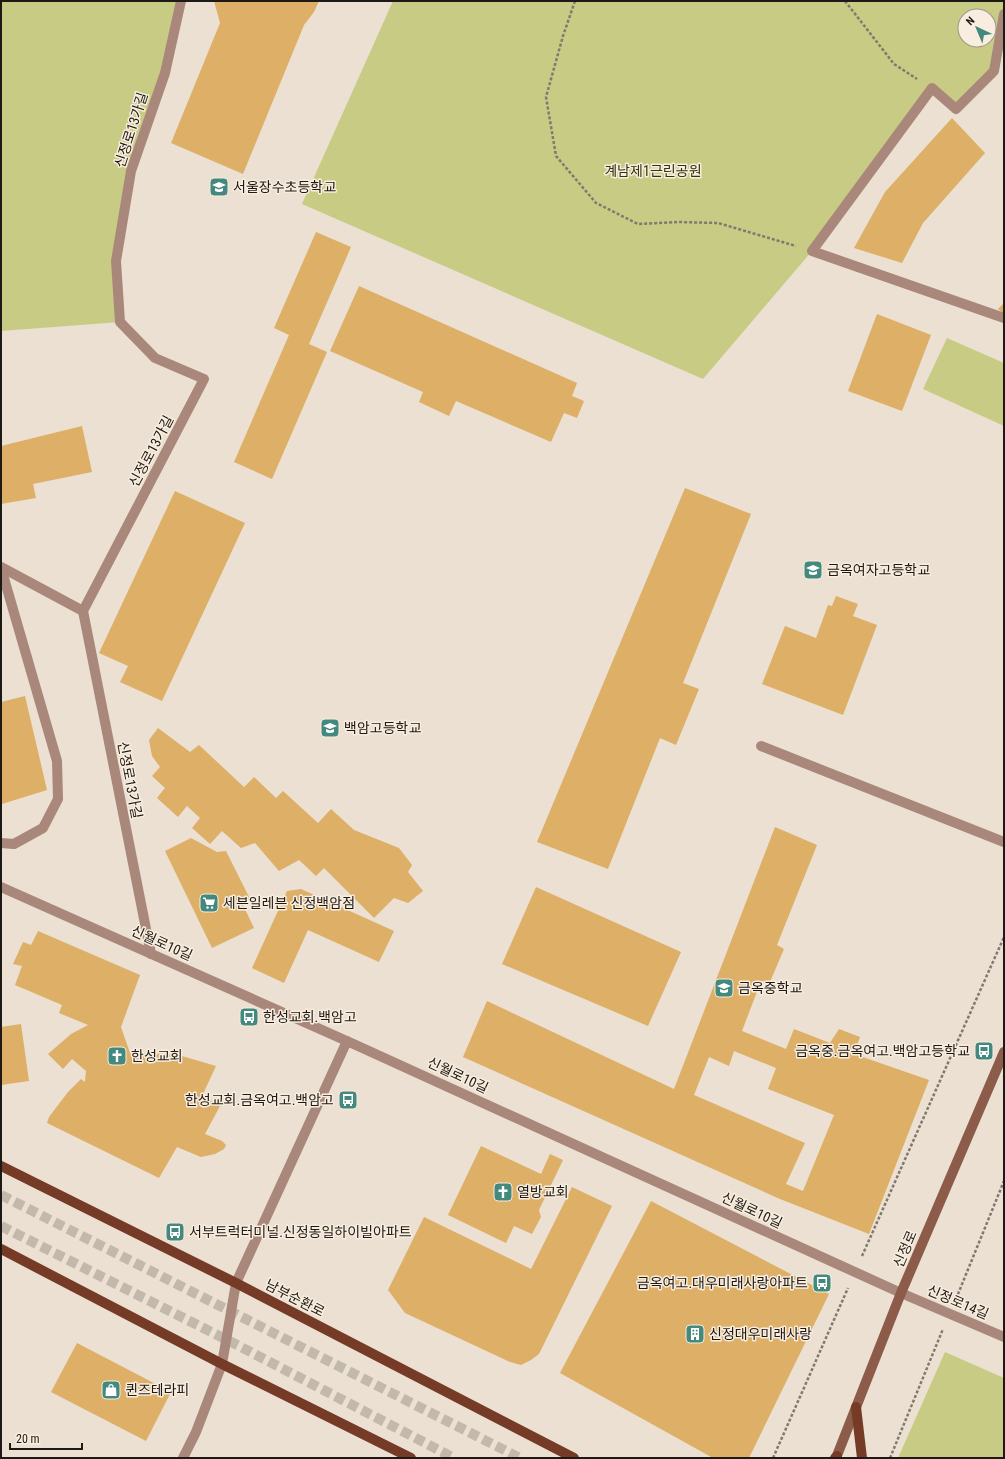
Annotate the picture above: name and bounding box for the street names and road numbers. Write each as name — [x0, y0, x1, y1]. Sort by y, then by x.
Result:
street label: 신정로13가길 — [111, 90, 151, 170]
street label: 신정로13가길 — [126, 413, 176, 489]
street label: 신정로13가길 — [115, 740, 145, 820]
street label: 신월로10길 — [129, 922, 195, 964]
street label: 신월로10길 — [425, 1054, 491, 1096]
street label: 신월로10길 — [719, 1189, 785, 1231]
street label: 신정로 — [890, 1228, 920, 1270]
street label: 남부순환로 — [263, 1276, 327, 1320]
street label: 신정로14길 — [925, 1282, 991, 1322]

